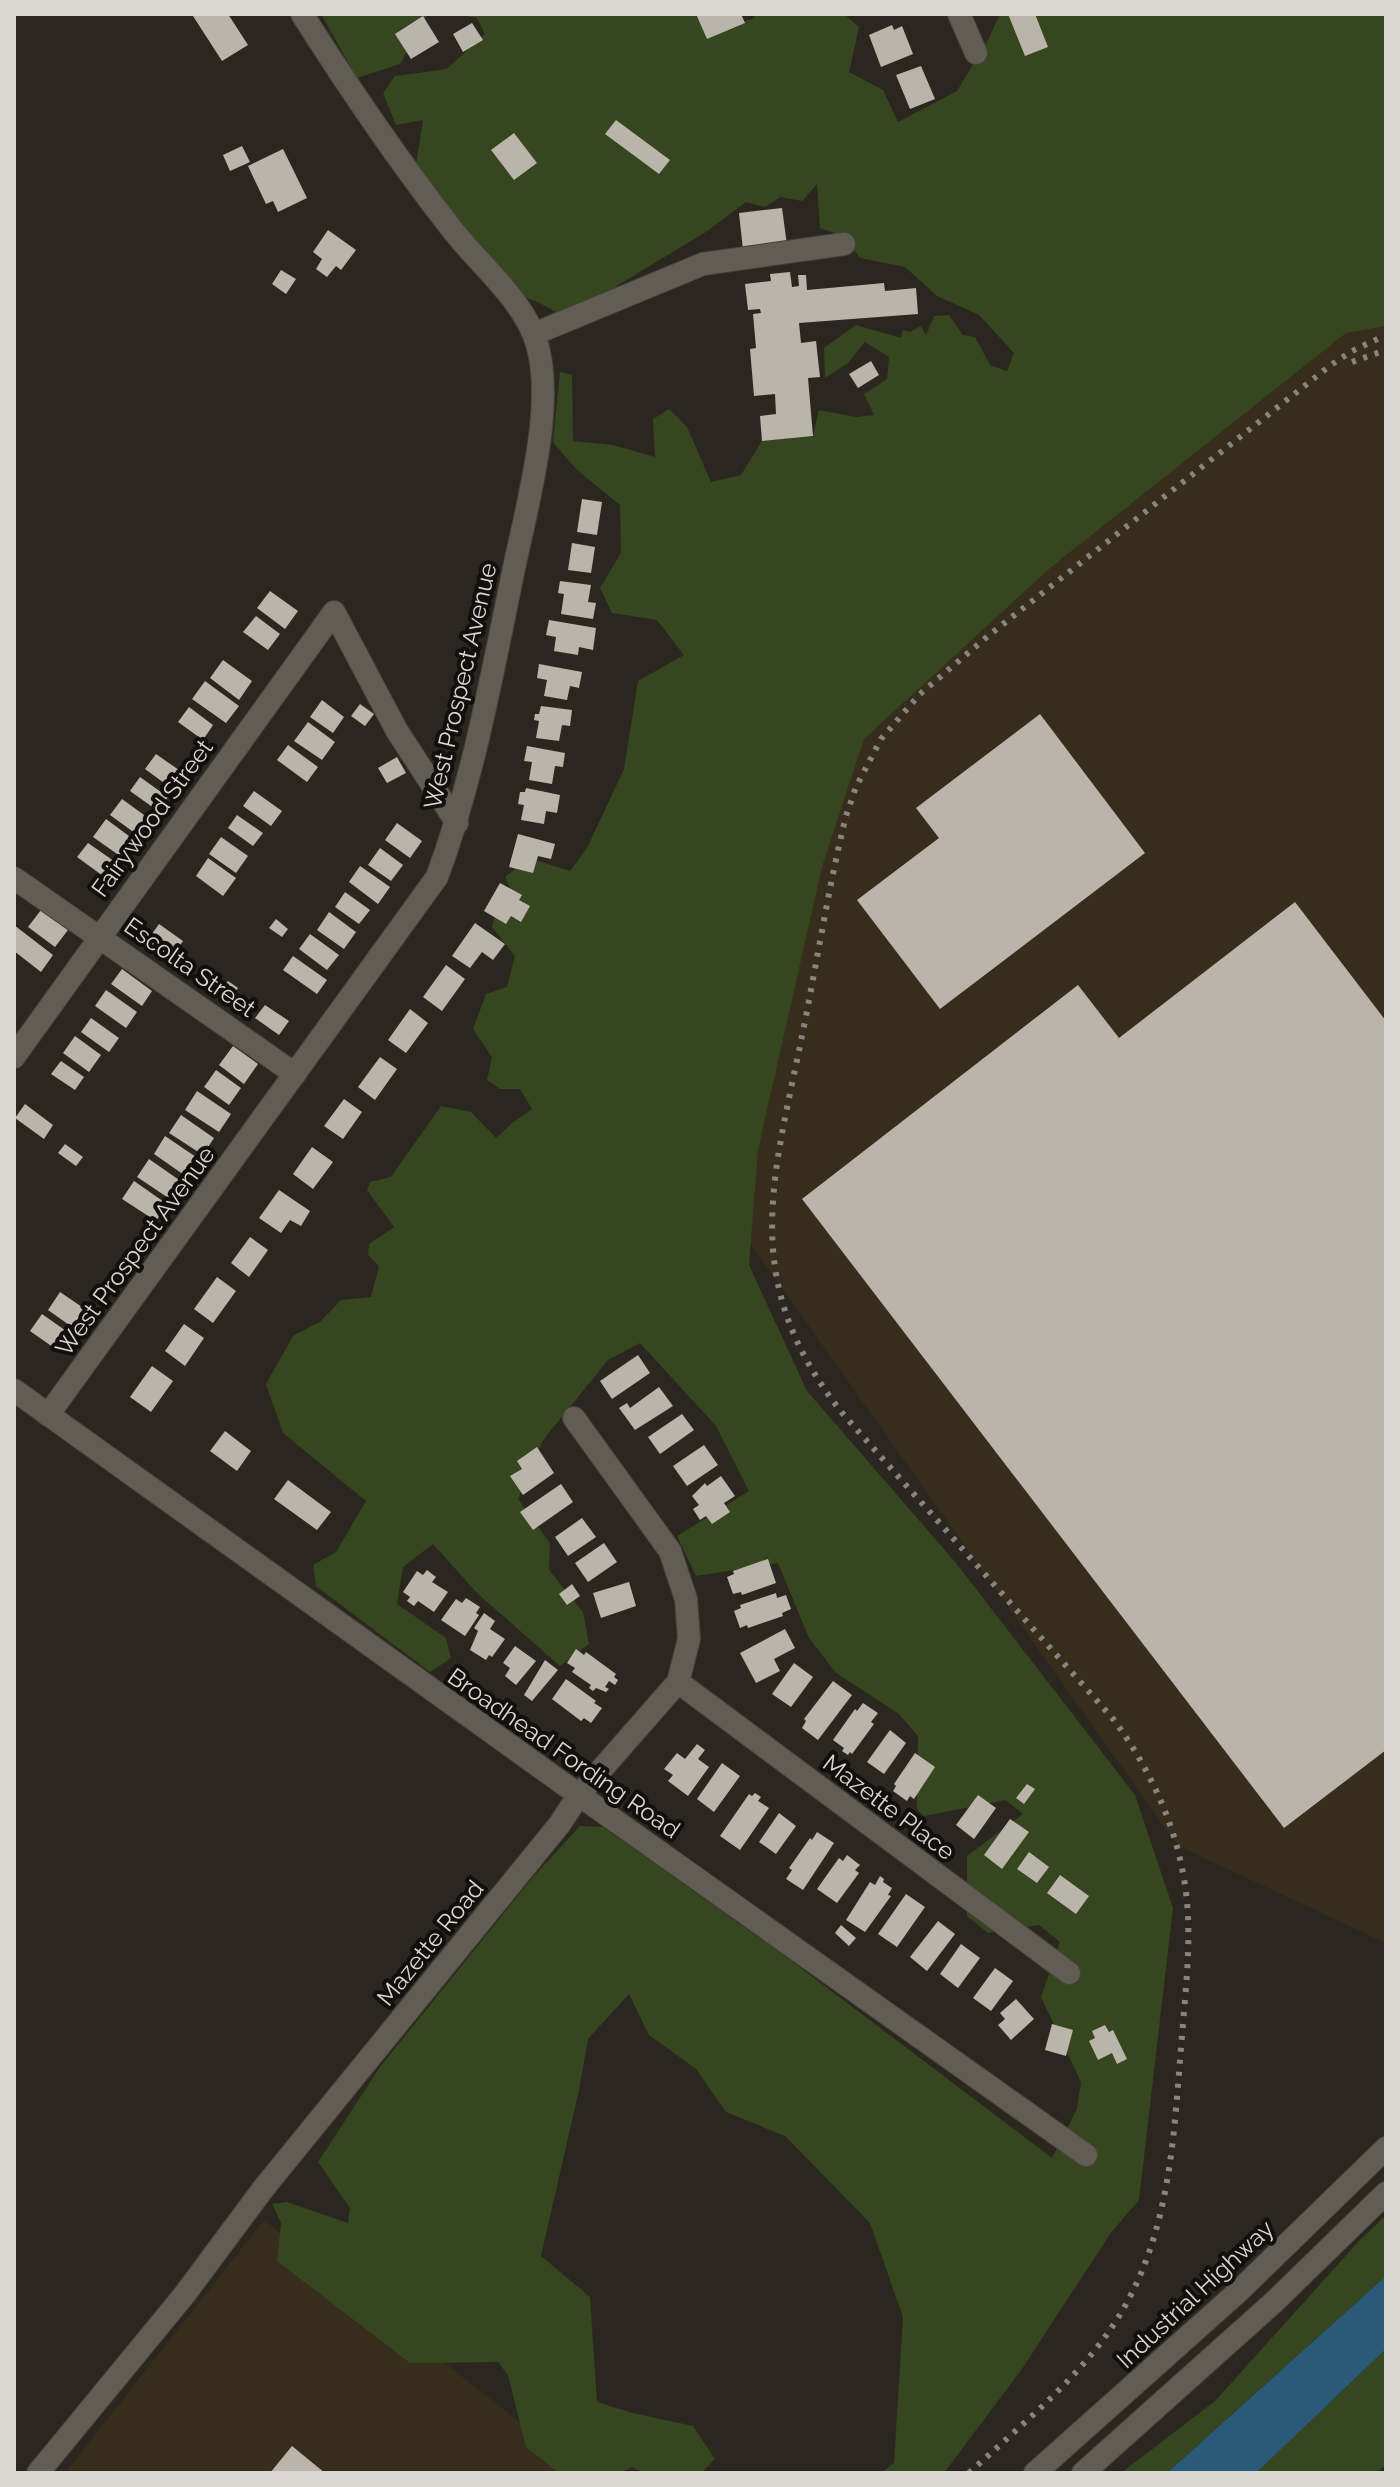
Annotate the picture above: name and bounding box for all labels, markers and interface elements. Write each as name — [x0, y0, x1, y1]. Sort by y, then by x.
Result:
street label: West Prospect Avenue — [418, 560, 502, 812]
street label: Fairywood Street — [85, 734, 219, 902]
street label: Escolta Street — [119, 911, 261, 1023]
street label: West Prospect Avenue — [49, 1141, 221, 1361]
street label: Broadhead Fording Road — [442, 1662, 686, 1844]
street label: Mazette Place — [817, 1748, 961, 1866]
street label: Mazette Road — [371, 1874, 489, 2012]
street label: Industrial Highway — [1111, 2214, 1279, 2374]

